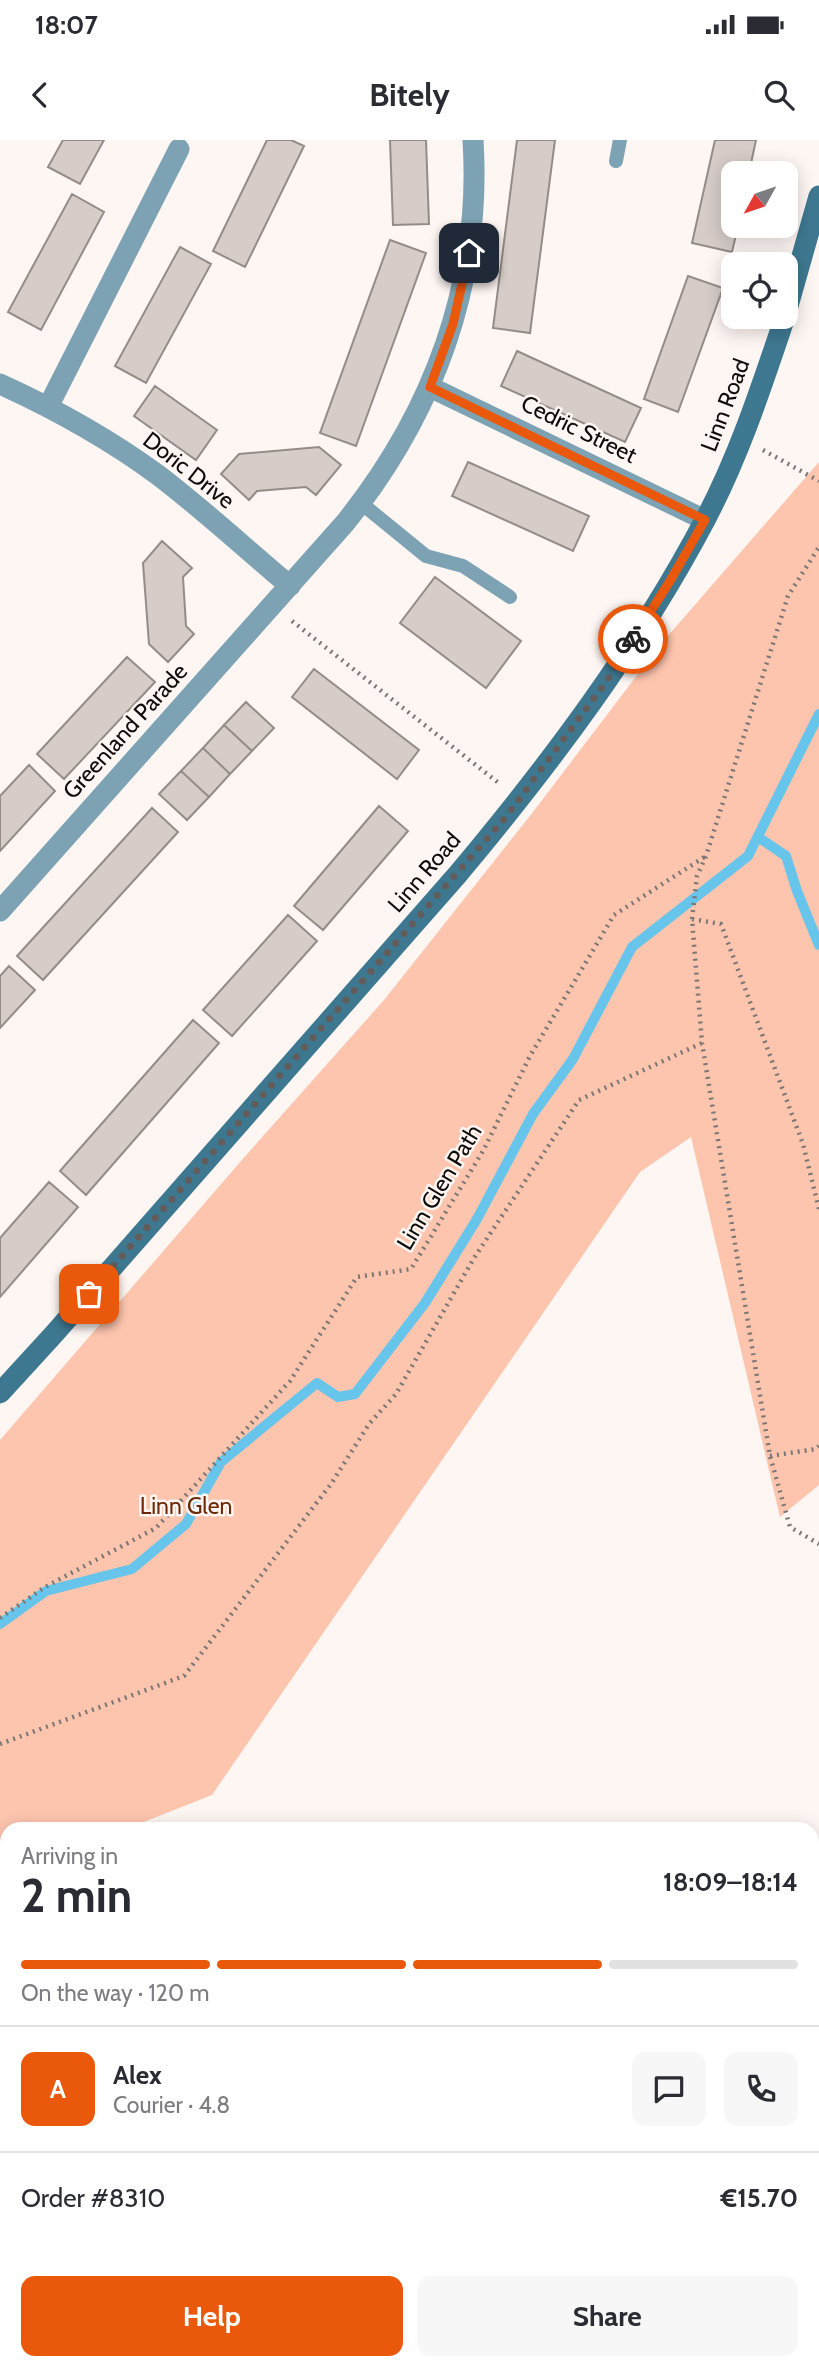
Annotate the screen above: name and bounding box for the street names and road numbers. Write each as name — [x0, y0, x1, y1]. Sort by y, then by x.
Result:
street label: Linn Road — [695, 355, 755, 455]
street label: Cedric Street — [517, 389, 642, 469]
street label: Doric Drive — [138, 426, 241, 515]
street label: Greenland Parade — [57, 657, 193, 804]
street label: Linn Road — [382, 826, 466, 918]
street label: Linn Glen Path — [391, 1119, 487, 1255]

